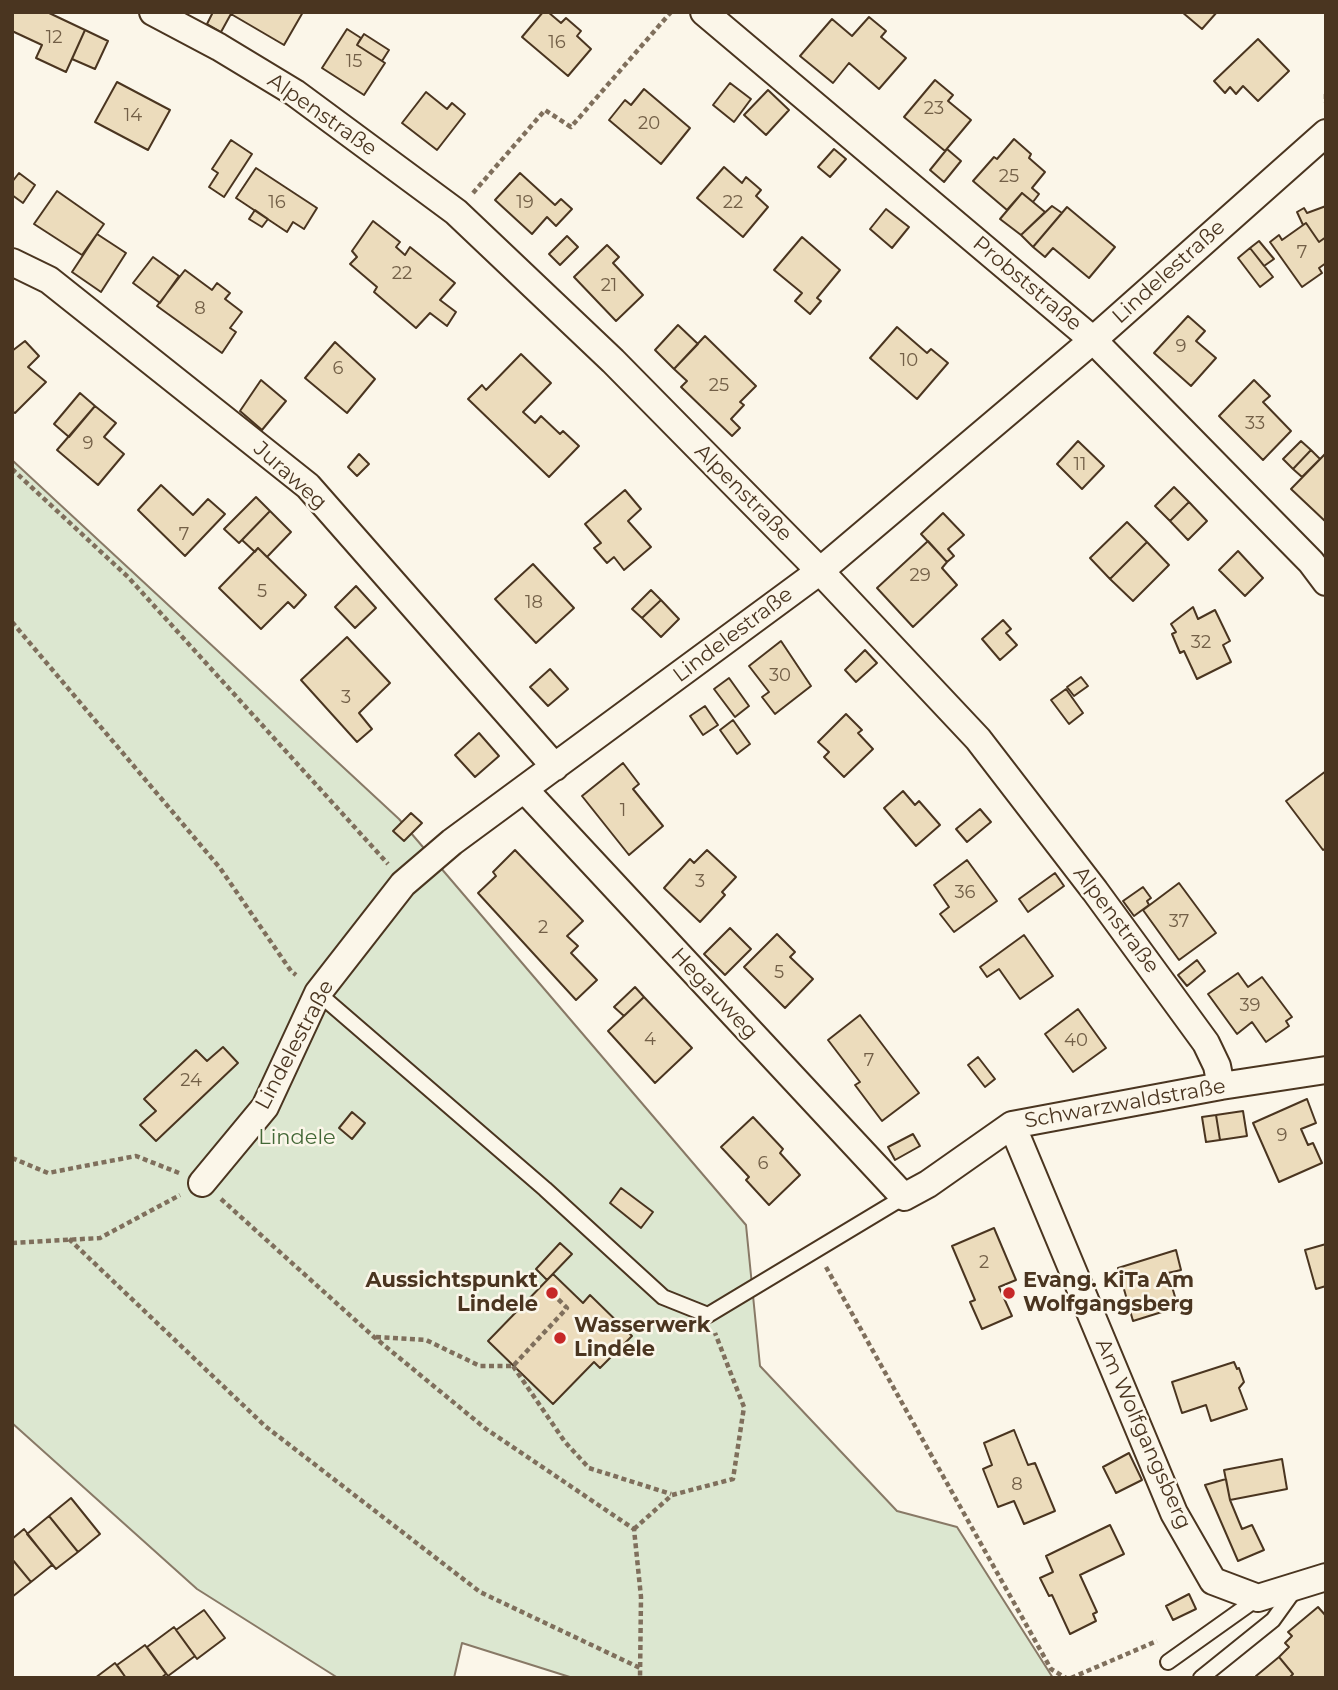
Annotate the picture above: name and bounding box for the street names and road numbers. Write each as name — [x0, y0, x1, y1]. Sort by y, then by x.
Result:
street label: Alpenstraße — [263, 68, 381, 162]
street label: Lindelestraße — [1107, 215, 1231, 329]
street label: Probststraße — [967, 231, 1087, 337]
street label: Juraweg — [248, 437, 332, 515]
street label: Alpenstraße — [689, 439, 797, 547]
street label: Lindelestraße — [668, 582, 798, 688]
street label: Alpenstraße — [1068, 862, 1164, 978]
street label: Hegauweg — [665, 943, 763, 1045]
street label: Lindelestraße — [250, 976, 340, 1114]
street label: Schwarzwaldstraße — [1023, 1074, 1227, 1134]
street label: Am Wolfgangsberg — [1090, 1335, 1196, 1533]

